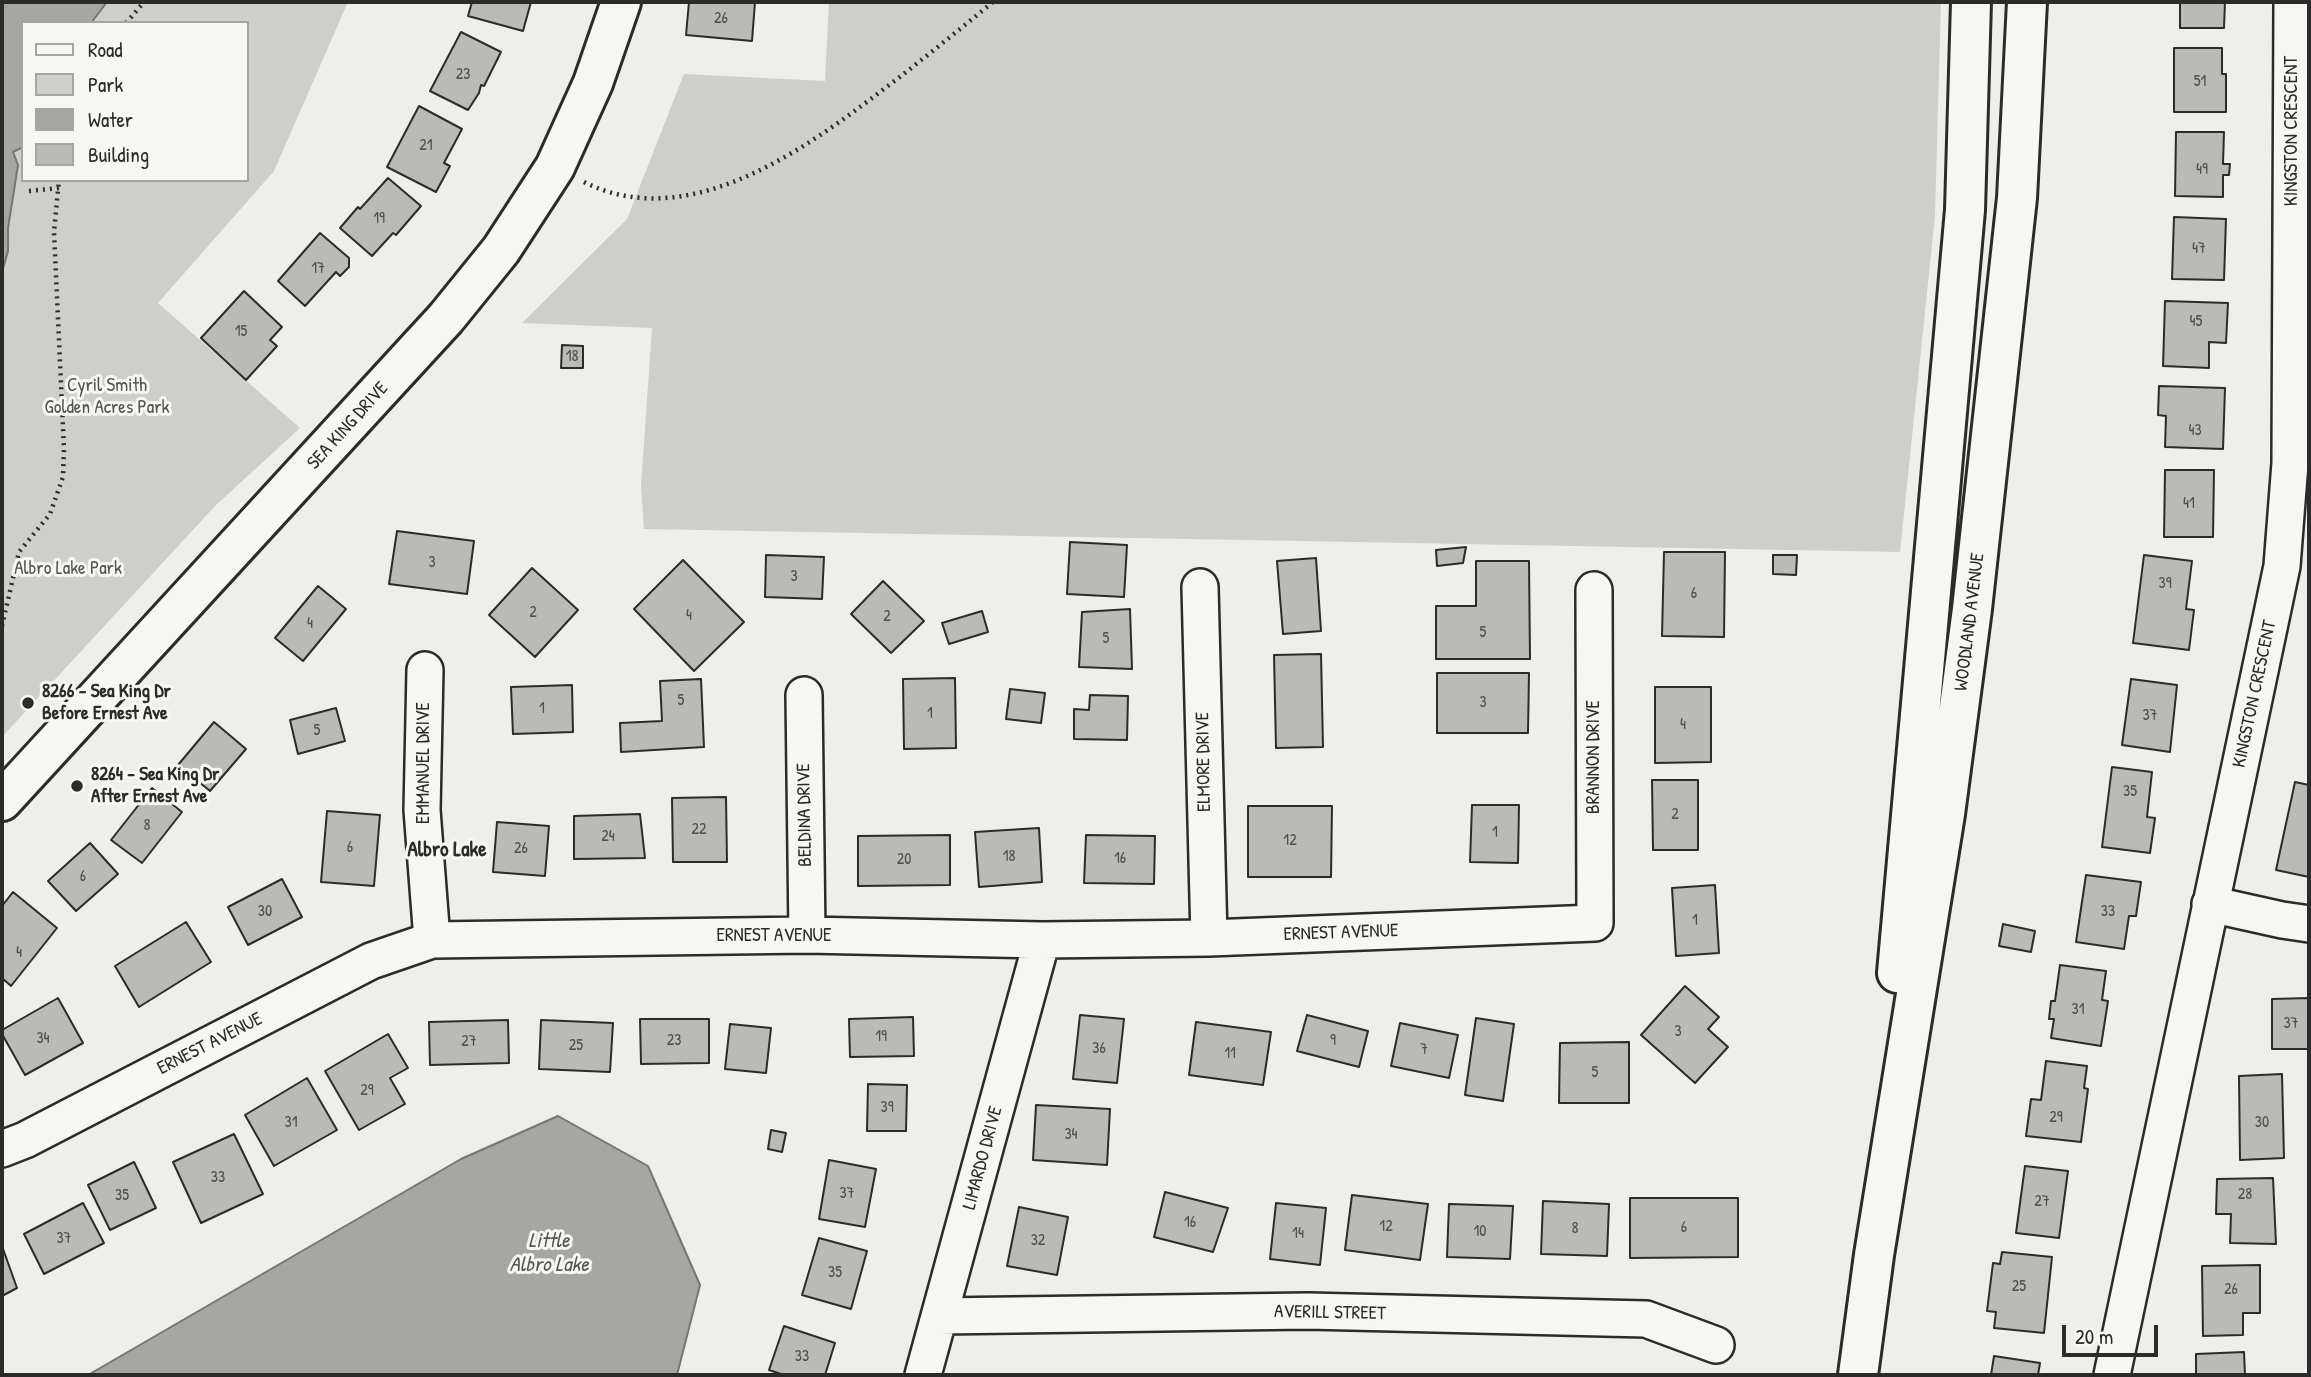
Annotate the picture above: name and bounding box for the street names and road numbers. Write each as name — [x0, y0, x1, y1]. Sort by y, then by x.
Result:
street label: KINGSTON CRESCENT — [2281, 56, 2303, 206]
street label: SEA KING DRIVE — [303, 378, 393, 474]
street label: WOODLAND AVENUE — [1950, 552, 1990, 692]
street label: KINGSTON CRESCENT — [2228, 618, 2282, 770]
street label: BRANNON DRIVE — [1583, 700, 1605, 814]
street label: EMMANUEL DRIVE — [413, 702, 435, 824]
street label: ELMORE DRIVE — [1192, 712, 1216, 812]
street label: BELDINA DRIVE — [793, 763, 817, 867]
street label: ERNEST AVENUE — [1283, 920, 1399, 946]
street label: ERNEST AVENUE — [717, 925, 831, 947]
street label: ERNEST AVENUE — [154, 1008, 266, 1080]
street label: LIMARDO DRIVE — [958, 1104, 1008, 1212]
street label: AVERILL STREET — [1274, 1301, 1386, 1325]

